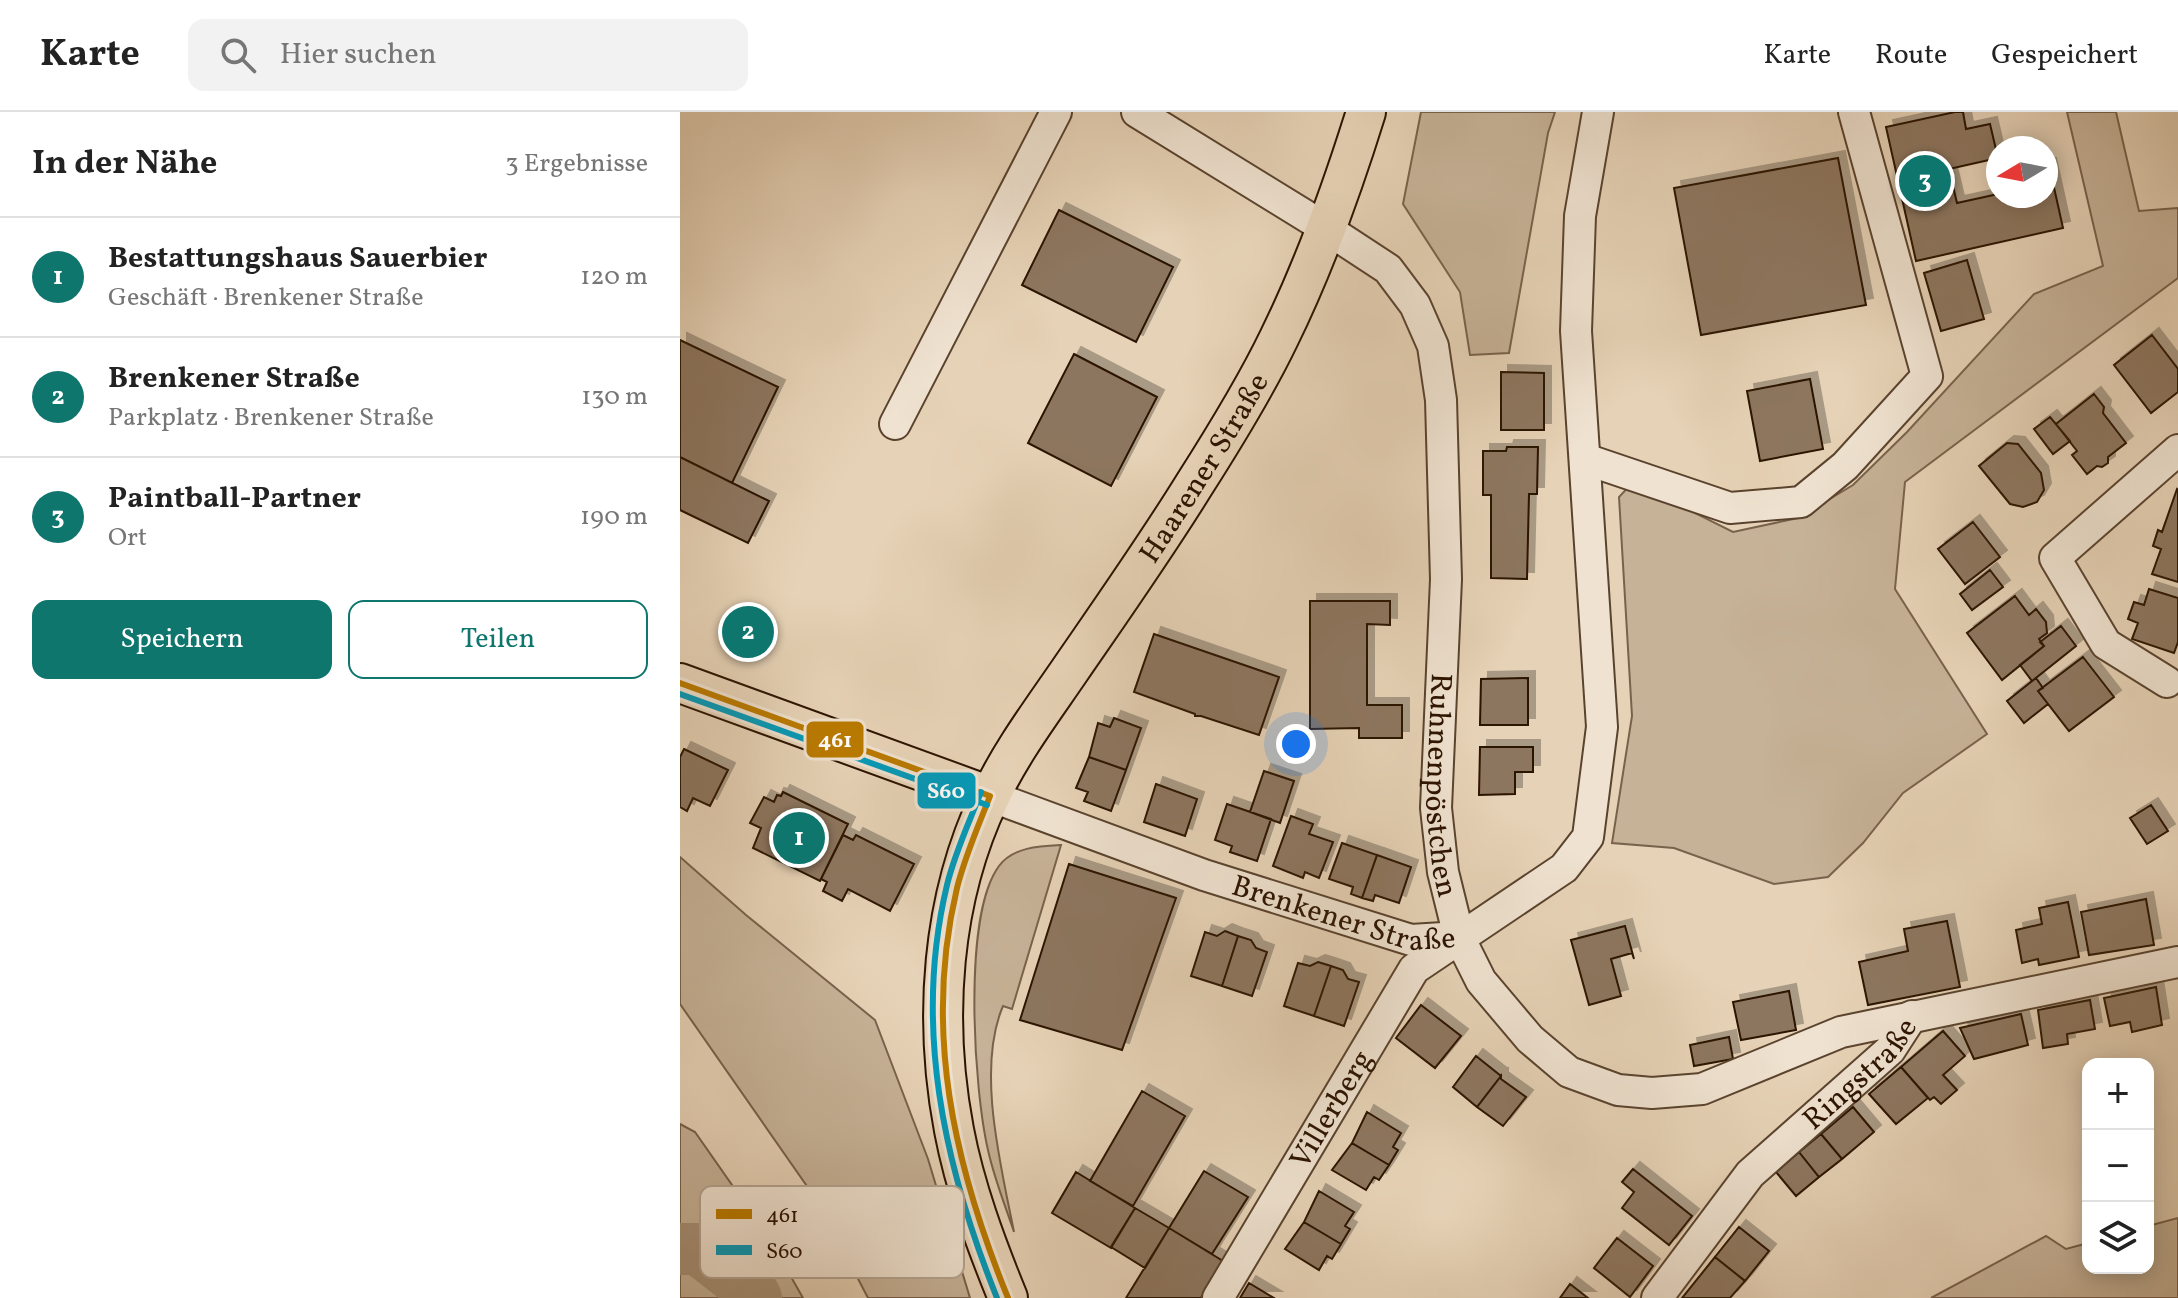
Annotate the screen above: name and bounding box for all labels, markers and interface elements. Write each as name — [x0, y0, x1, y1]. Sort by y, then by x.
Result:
search box — [188, 19, 748, 91]
text: Karte — [40, 29, 140, 82]
icon: search — [216, 33, 260, 77]
text: Hier suchen — [280, 34, 437, 76]
text: Karte — [1764, 36, 1831, 75]
text: Route — [1875, 36, 1947, 75]
text: Gespeichert — [1991, 36, 2138, 75]
north arrow — [1986, 136, 2058, 208]
text: In der Nähe — [32, 141, 217, 188]
text: 3 Ergebnisse — [505, 146, 648, 182]
pin: 3 — [1899, 151, 1951, 211]
text: Bestattungshaus Sauerbier — [108, 238, 487, 280]
text: 1 — [53, 259, 63, 295]
text: 120 m — [580, 259, 648, 295]
text: Geschäft · Brenkener Straße — [108, 280, 423, 316]
text: Brenkener Straße — [108, 358, 360, 400]
street label: Haarener Straße — [1130, 366, 1280, 572]
text: 2 — [51, 379, 65, 415]
text: 130 m — [581, 379, 648, 415]
text: Parkplatz · Brenkener Straße — [108, 400, 434, 436]
text: Paintball-Partner — [108, 478, 361, 520]
text: 3 — [51, 499, 65, 535]
text: 190 m — [580, 499, 648, 535]
text: Ort — [108, 520, 147, 556]
button: Speichern — [32, 600, 332, 679]
button: Teilen — [348, 600, 648, 679]
pin: 2 — [722, 602, 774, 662]
street label: Ruhnenpöstchen — [1413, 672, 1467, 902]
line badge: 461 — [805, 720, 865, 759]
your location — [1276, 724, 1316, 764]
text: 461 — [818, 726, 852, 757]
line badge: S60 — [916, 771, 977, 810]
text: S60 — [927, 777, 965, 808]
pin: 1 — [773, 808, 825, 868]
street label: Brenkener Straße — [1226, 866, 1457, 963]
street label: Ringstraße — [1794, 1010, 1928, 1141]
street label: Villerberg — [1281, 1043, 1384, 1177]
map controls — [2082, 1058, 2154, 1274]
button: + — [2082, 1058, 2154, 1130]
button: − — [2082, 1130, 2154, 1202]
legend — [700, 1186, 964, 1278]
text: 461 — [766, 1201, 799, 1232]
button: layers — [2082, 1202, 2154, 1274]
text: S60 — [766, 1237, 803, 1268]

